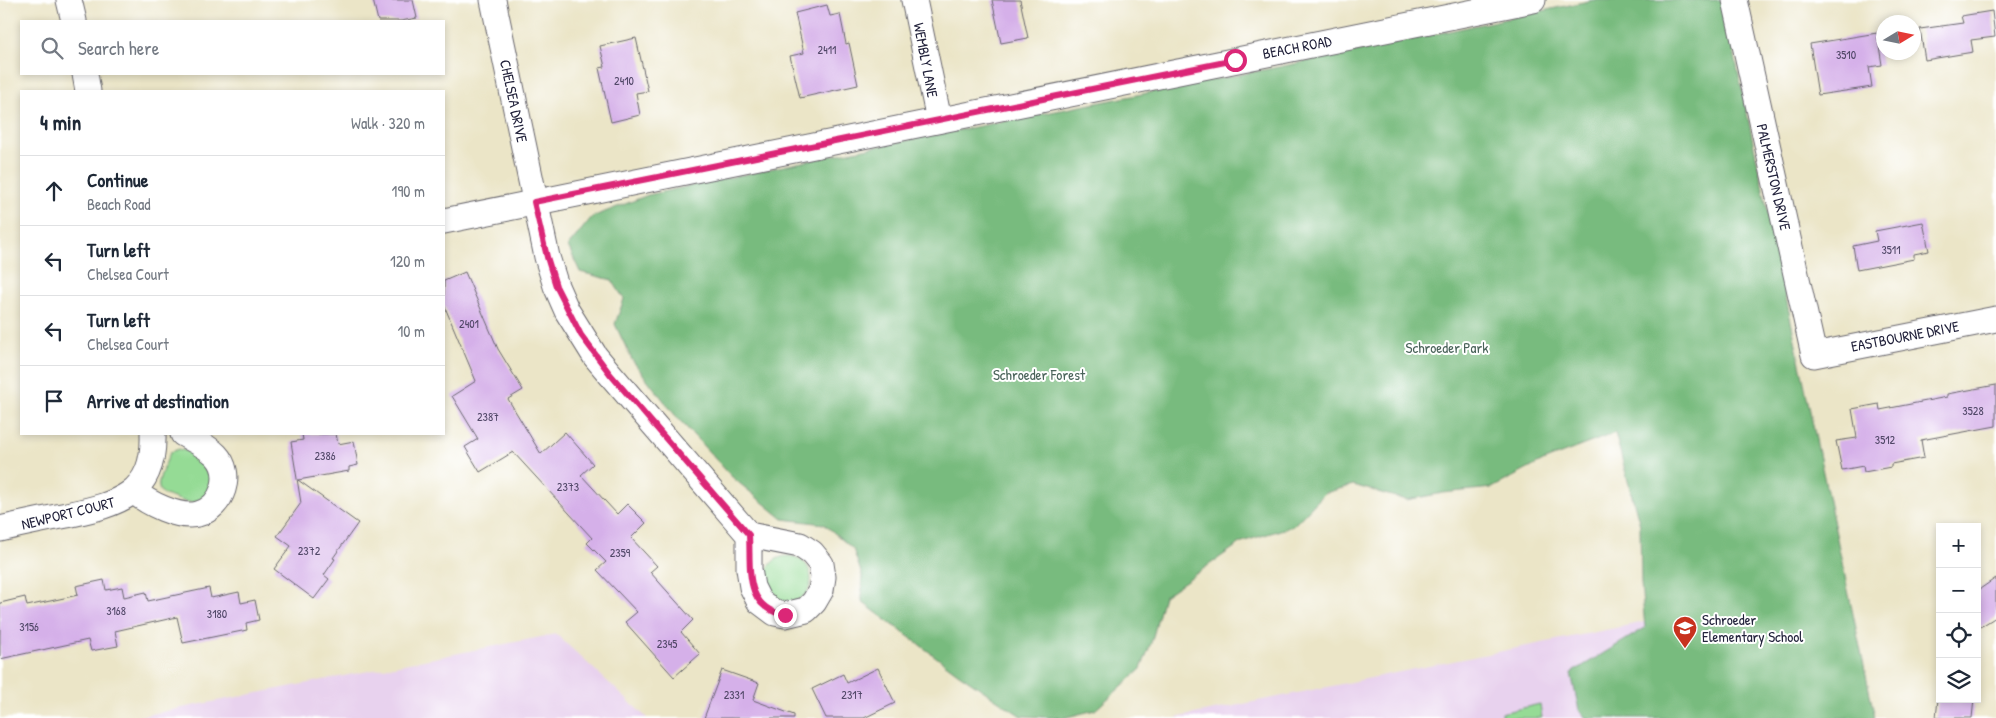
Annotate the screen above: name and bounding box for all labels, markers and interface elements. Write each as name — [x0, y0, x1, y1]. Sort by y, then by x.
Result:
north arrow — [1876, 15, 1921, 60]
search box — [20, 20, 445, 75]
street label: WEMBLY LANE — [908, 21, 944, 99]
street label: BEACH ROAD — [1261, 30, 1334, 64]
icon: search — [38, 34, 66, 62]
text: Search here — [78, 35, 159, 61]
house number: 2411 — [818, 41, 836, 58]
house number: 3510 — [1836, 46, 1856, 63]
route start — [1224, 49, 1247, 72]
street label: CHELSEA DRIVE — [495, 58, 533, 145]
house number: 2410 — [614, 72, 634, 89]
text: 4 min — [40, 108, 81, 137]
text: Walk · 320 m — [351, 112, 425, 134]
street label: PALMERSTON DRIVE — [1752, 122, 1797, 233]
text: Continue — [87, 167, 148, 193]
icon: ahead — [40, 177, 68, 205]
text: 190 m — [392, 180, 425, 202]
text: Beach Road — [87, 193, 151, 215]
text: Turn left — [87, 237, 150, 263]
house number: 3511 — [1881, 241, 1901, 258]
icon: left — [40, 247, 68, 275]
text: 120 m — [390, 250, 425, 272]
text: Chelsea Court — [87, 263, 169, 285]
text: Turn left — [87, 307, 150, 333]
house number: 2401 — [459, 315, 479, 332]
street label: EASTBOURNE DRIVE — [1849, 315, 1961, 357]
icon: left — [40, 317, 68, 345]
text: 10 m — [397, 320, 425, 342]
text: Chelsea Court — [87, 333, 169, 355]
park label: Schroeder Park — [1406, 337, 1488, 358]
park label: Schroeder Forest — [993, 364, 1086, 385]
icon: arrive — [40, 387, 68, 415]
text: Arrive at destination — [87, 388, 229, 414]
house number: 3528 — [1962, 402, 1984, 419]
house number: 2387 — [477, 408, 499, 425]
house number: 3512 — [1875, 431, 1896, 448]
house number: 2386 — [315, 447, 336, 464]
house number: 2373 — [557, 478, 579, 495]
street label: NEWPORT COURT — [19, 491, 118, 535]
map controls — [1936, 523, 1981, 703]
button: + — [1936, 523, 1981, 568]
house number: 2372 — [298, 542, 321, 559]
house number: 2359 — [610, 544, 631, 561]
button: − — [1936, 568, 1981, 613]
house number: 3168 — [106, 602, 126, 619]
route end — [774, 604, 797, 627]
house number: 3180 — [207, 605, 227, 622]
place label: Schroeder Elementary School — [1702, 609, 1803, 647]
button: locate — [1936, 613, 1981, 658]
school or university icon: Schroeder Elementary School — [1672, 615, 1698, 649]
house number: 3156 — [19, 618, 39, 635]
house number: 2345 — [657, 635, 677, 652]
button: layers — [1936, 658, 1981, 703]
house number: 2331 — [724, 686, 744, 703]
house number: 2317 — [841, 686, 863, 703]

